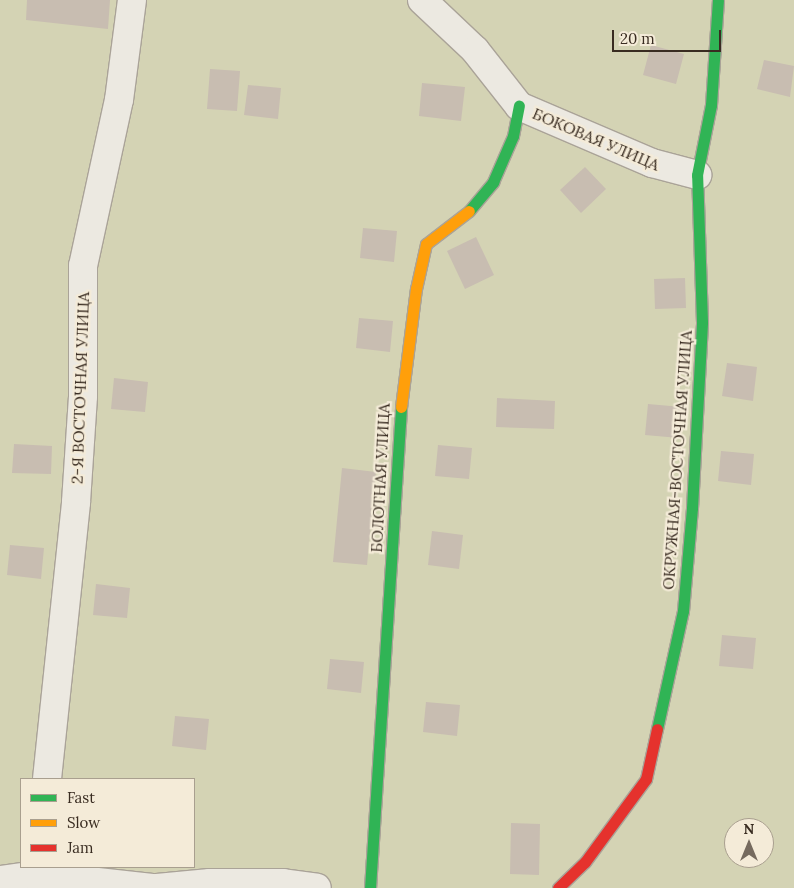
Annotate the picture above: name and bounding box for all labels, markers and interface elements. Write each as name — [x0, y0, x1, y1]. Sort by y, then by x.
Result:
scale bar — [614, 20, 723, 52]
text: 20 m — [620, 29, 655, 48]
street label: БОКОВАЯ УЛИЦА — [530, 104, 662, 174]
street label: 2-Я ВОСТОЧНАЯ УЛИЦА — [67, 292, 93, 484]
street label: ОКРУЖНАЯ-ВОСТОЧНАЯ УЛИЦА — [658, 330, 696, 590]
street label: БОЛОТНАЯ УЛИЦА — [367, 403, 393, 553]
legend — [20, 778, 195, 868]
text: Fast — [67, 788, 95, 807]
text: Slow — [67, 813, 100, 832]
north arrow — [724, 818, 774, 868]
text: N — [744, 820, 754, 838]
text: Jam — [67, 838, 94, 857]

